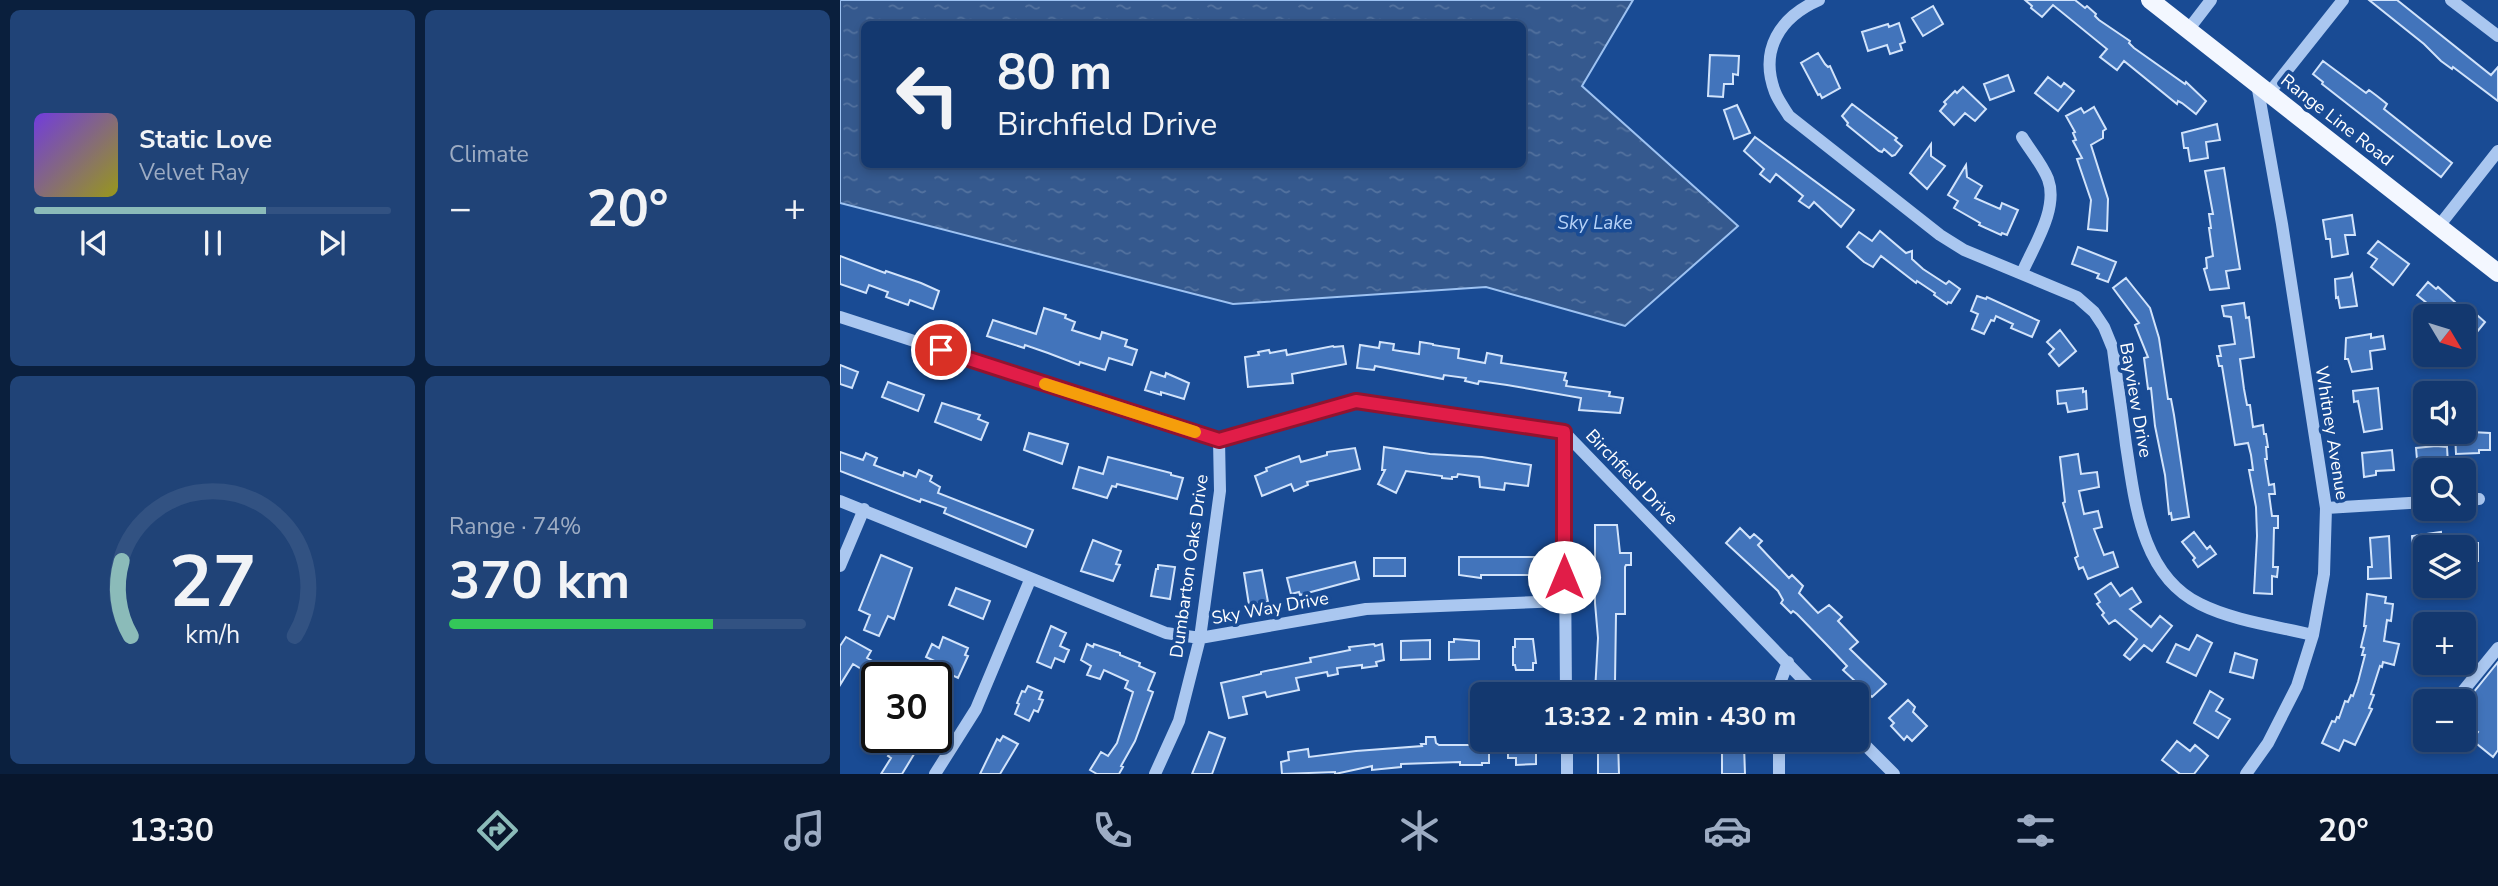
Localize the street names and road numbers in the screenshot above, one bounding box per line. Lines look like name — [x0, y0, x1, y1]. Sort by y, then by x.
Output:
street label: Range Line Road — [2276, 68, 2398, 172]
street label: Bayview Drive — [2114, 341, 2158, 459]
street label: Whitney Avenue — [2310, 364, 2354, 502]
street label: Birchfield Drive — [1580, 424, 1684, 530]
street label: Dumbarton Oaks Drive — [1164, 473, 1214, 659]
street label: Sky Way Drive — [1210, 586, 1330, 630]

